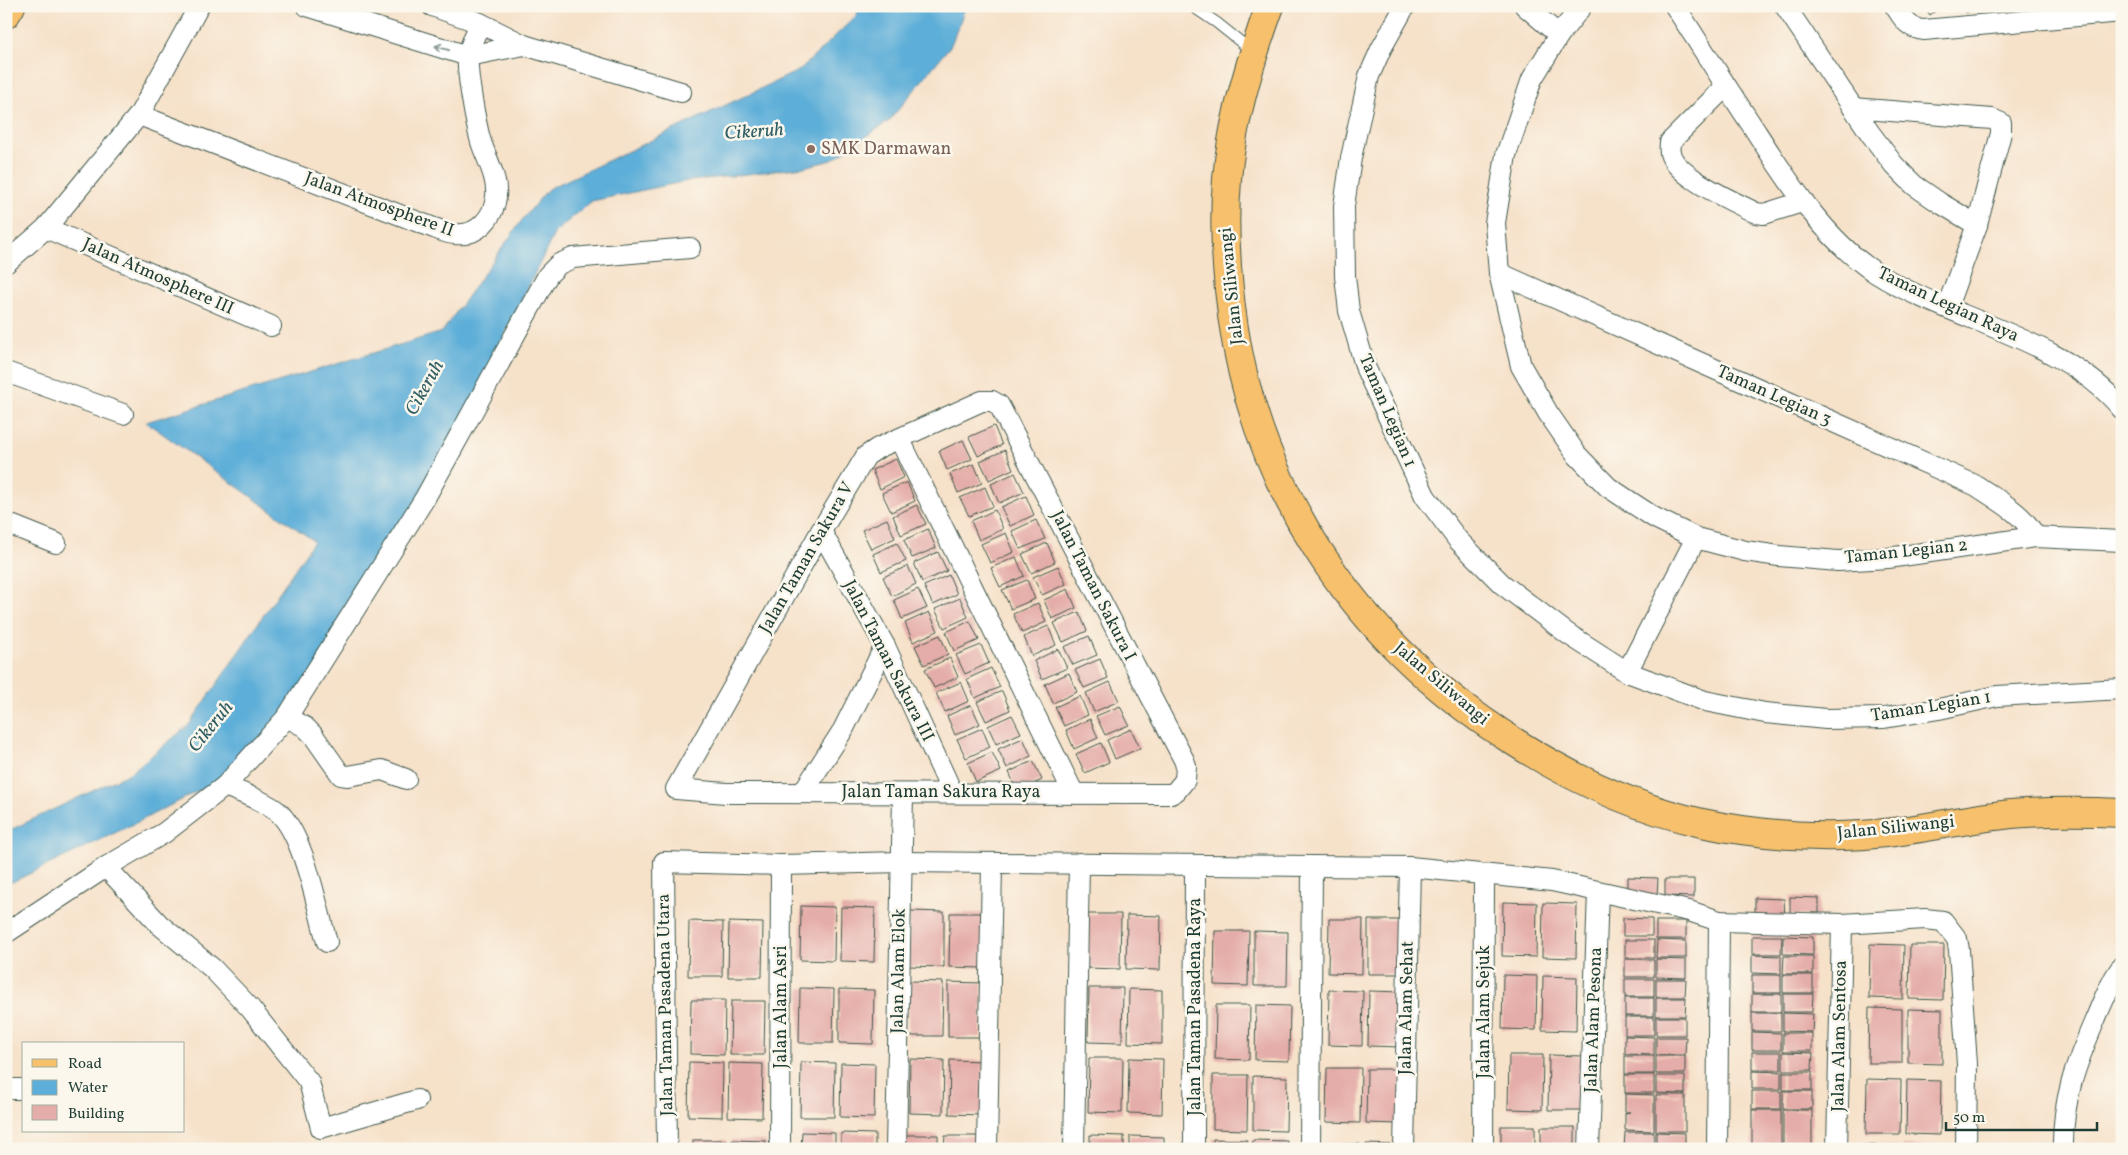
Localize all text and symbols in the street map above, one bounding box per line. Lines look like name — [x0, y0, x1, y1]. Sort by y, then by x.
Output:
one-way arrow — [434, 42, 450, 52]
water label: Cikeruh — [723, 117, 785, 147]
place label: SMK Darmawan — [821, 137, 951, 162]
marker: SMK Darmawan — [805, 143, 817, 155]
street label: Jalan Atmosphere II — [301, 166, 457, 244]
street label: Jalan Siliwangi — [1213, 226, 1251, 346]
street label: Jalan Atmosphere III — [78, 232, 238, 322]
street label: Taman Legian Raya — [1873, 261, 2023, 349]
street label: Taman Legian 1 — [1352, 350, 1422, 472]
water label: Cikeruh — [399, 356, 451, 420]
street label: Taman Legian 3 — [1713, 359, 1835, 433]
street label: Jalan Taman Sakura V — [753, 478, 861, 638]
street label: Jalan Taman Sakura I — [1044, 506, 1142, 666]
street label: Taman Legian 2 — [1843, 533, 1969, 571]
street label: Jalan Taman Sakura III — [836, 576, 940, 746]
street label: Jalan Siliwangi — [1388, 636, 1494, 732]
street label: Taman Legian 1 — [1869, 685, 1993, 729]
water label: Cikeruh — [182, 696, 240, 758]
street label: Jalan Taman Sakura Raya — [841, 780, 1041, 805]
street label: Jalan Siliwangi — [1836, 809, 1956, 847]
street label: Jalan Taman Pasadena Utara — [652, 893, 680, 1117]
street label: Jalan Taman Pasadena Raya — [1183, 898, 1208, 1116]
street label: Jalan Alam Elok — [885, 908, 913, 1034]
street label: Jalan Alam Sehat — [1393, 941, 1421, 1075]
street label: Jalan Alam Asri — [769, 945, 794, 1069]
street label: Jalan Alam Sejuk — [1472, 945, 1497, 1079]
street label: Jalan Alam Pesona — [1579, 947, 1609, 1093]
street label: Jalan Alam Sentosa — [1826, 960, 1854, 1112]
legend — [22, 1042, 185, 1132]
text: Road — [68, 1054, 102, 1075]
text: Water — [68, 1078, 108, 1099]
scale bar — [1946, 1100, 2097, 1132]
text: Building — [68, 1104, 125, 1125]
text: 50 m — [1953, 1108, 1985, 1129]

